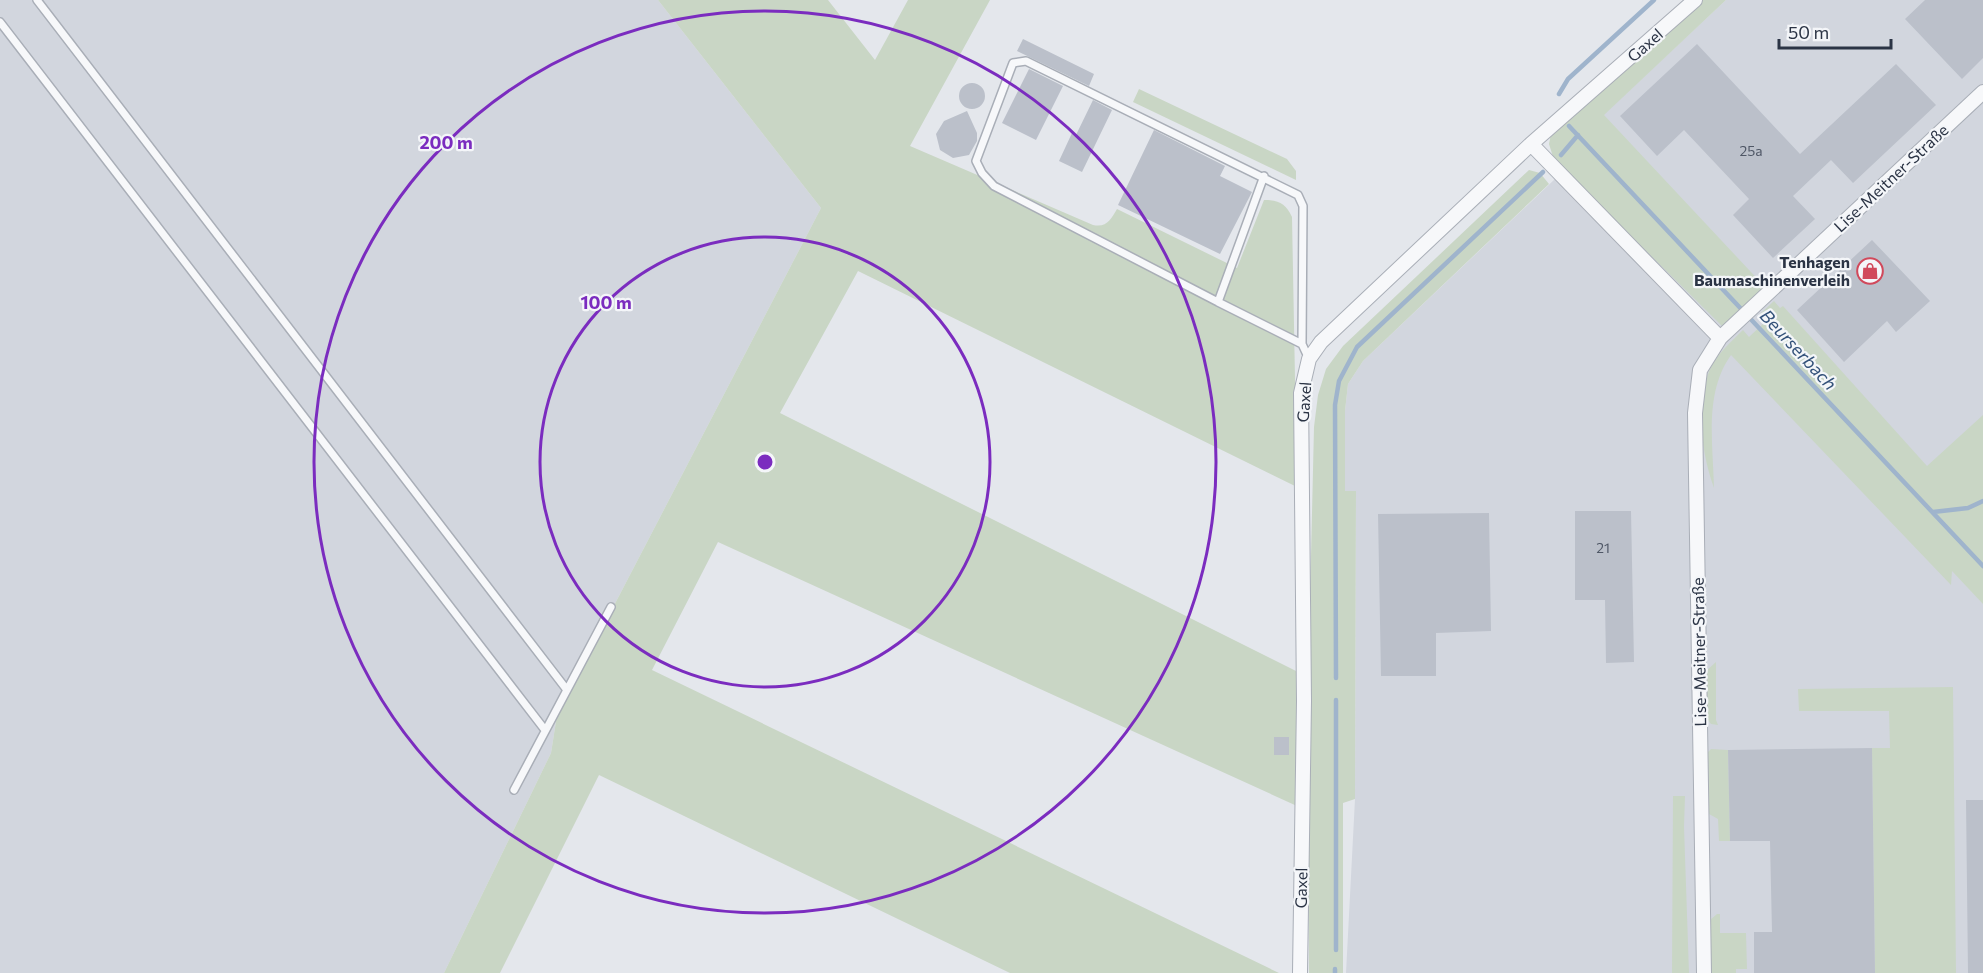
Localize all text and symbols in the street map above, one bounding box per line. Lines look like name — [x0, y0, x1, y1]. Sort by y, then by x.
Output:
scale bar — [1779, 12, 1892, 50]
text: 50 m — [1788, 21, 1829, 43]
street label: Gaxel — [1623, 24, 1666, 65]
street label: Lise-Meitner-Straße — [1830, 120, 1952, 236]
text: 200 m — [419, 131, 473, 153]
house number: 25a — [1739, 142, 1763, 159]
place label: Tenhagen Baumaschinenverleih — [1694, 252, 1850, 289]
shop icon: Tenhagen Baumaschinenverleih — [1855, 256, 1885, 286]
text: 100 m — [580, 291, 632, 313]
water label: Beurserbach — [1756, 304, 1842, 394]
street label: Gaxel — [1293, 381, 1314, 423]
centre of rings — [755, 452, 775, 472]
house number: 21 — [1596, 539, 1610, 556]
street label: Lise-Meitner-Straße — [1688, 577, 1709, 727]
street label: Gaxel — [1291, 867, 1310, 909]

